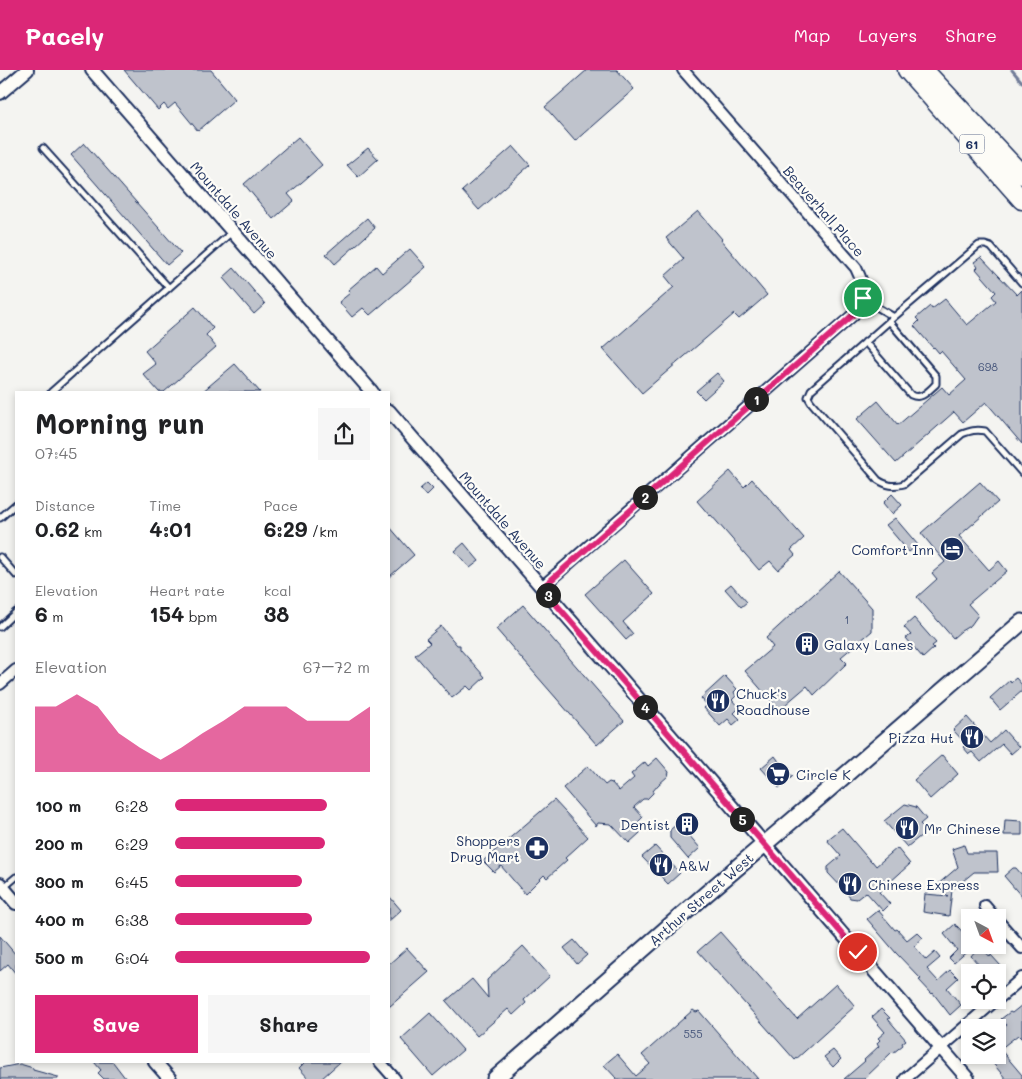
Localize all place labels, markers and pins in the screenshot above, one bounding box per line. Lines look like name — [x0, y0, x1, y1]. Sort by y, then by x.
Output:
pin — [842, 277, 884, 319]
pin: 1 — [744, 386, 768, 412]
pin: 2 — [632, 484, 658, 510]
hotel icon: Comfort Inn — [939, 536, 965, 562]
place label: Comfort Inn — [851, 540, 934, 559]
pin: 3 — [536, 582, 560, 608]
building icon: Galaxy Lanes — [794, 631, 820, 657]
place label: Galaxy Lanes — [824, 635, 914, 654]
place label: Chuck's Roadhouse — [736, 684, 810, 719]
restaurant icon: Chuck's Roadhouse — [705, 688, 731, 714]
pin: 4 — [632, 694, 658, 720]
restaurant icon: Pizza Hut — [959, 724, 985, 750]
place label: Pizza Hut — [889, 728, 954, 747]
supermarket icon: Circle K — [765, 761, 791, 787]
place label: Circle K — [796, 765, 851, 784]
pin: 5 — [730, 806, 754, 832]
building icon: Dentist — [674, 811, 700, 837]
place label: Dentist — [621, 815, 670, 834]
restaurant icon: Mr Chinese — [894, 815, 920, 841]
place label: Mr Chinese — [924, 819, 1001, 838]
place label: Shoppers Drug Mart — [450, 831, 520, 866]
pharmacy icon: Shoppers Drug Mart — [524, 835, 550, 861]
restaurant icon: A&W — [648, 852, 674, 878]
place label: A&W — [678, 856, 710, 875]
restaurant icon: Chinese Express — [837, 871, 863, 897]
place label: Chinese Express — [868, 875, 980, 894]
pin — [837, 931, 879, 973]

